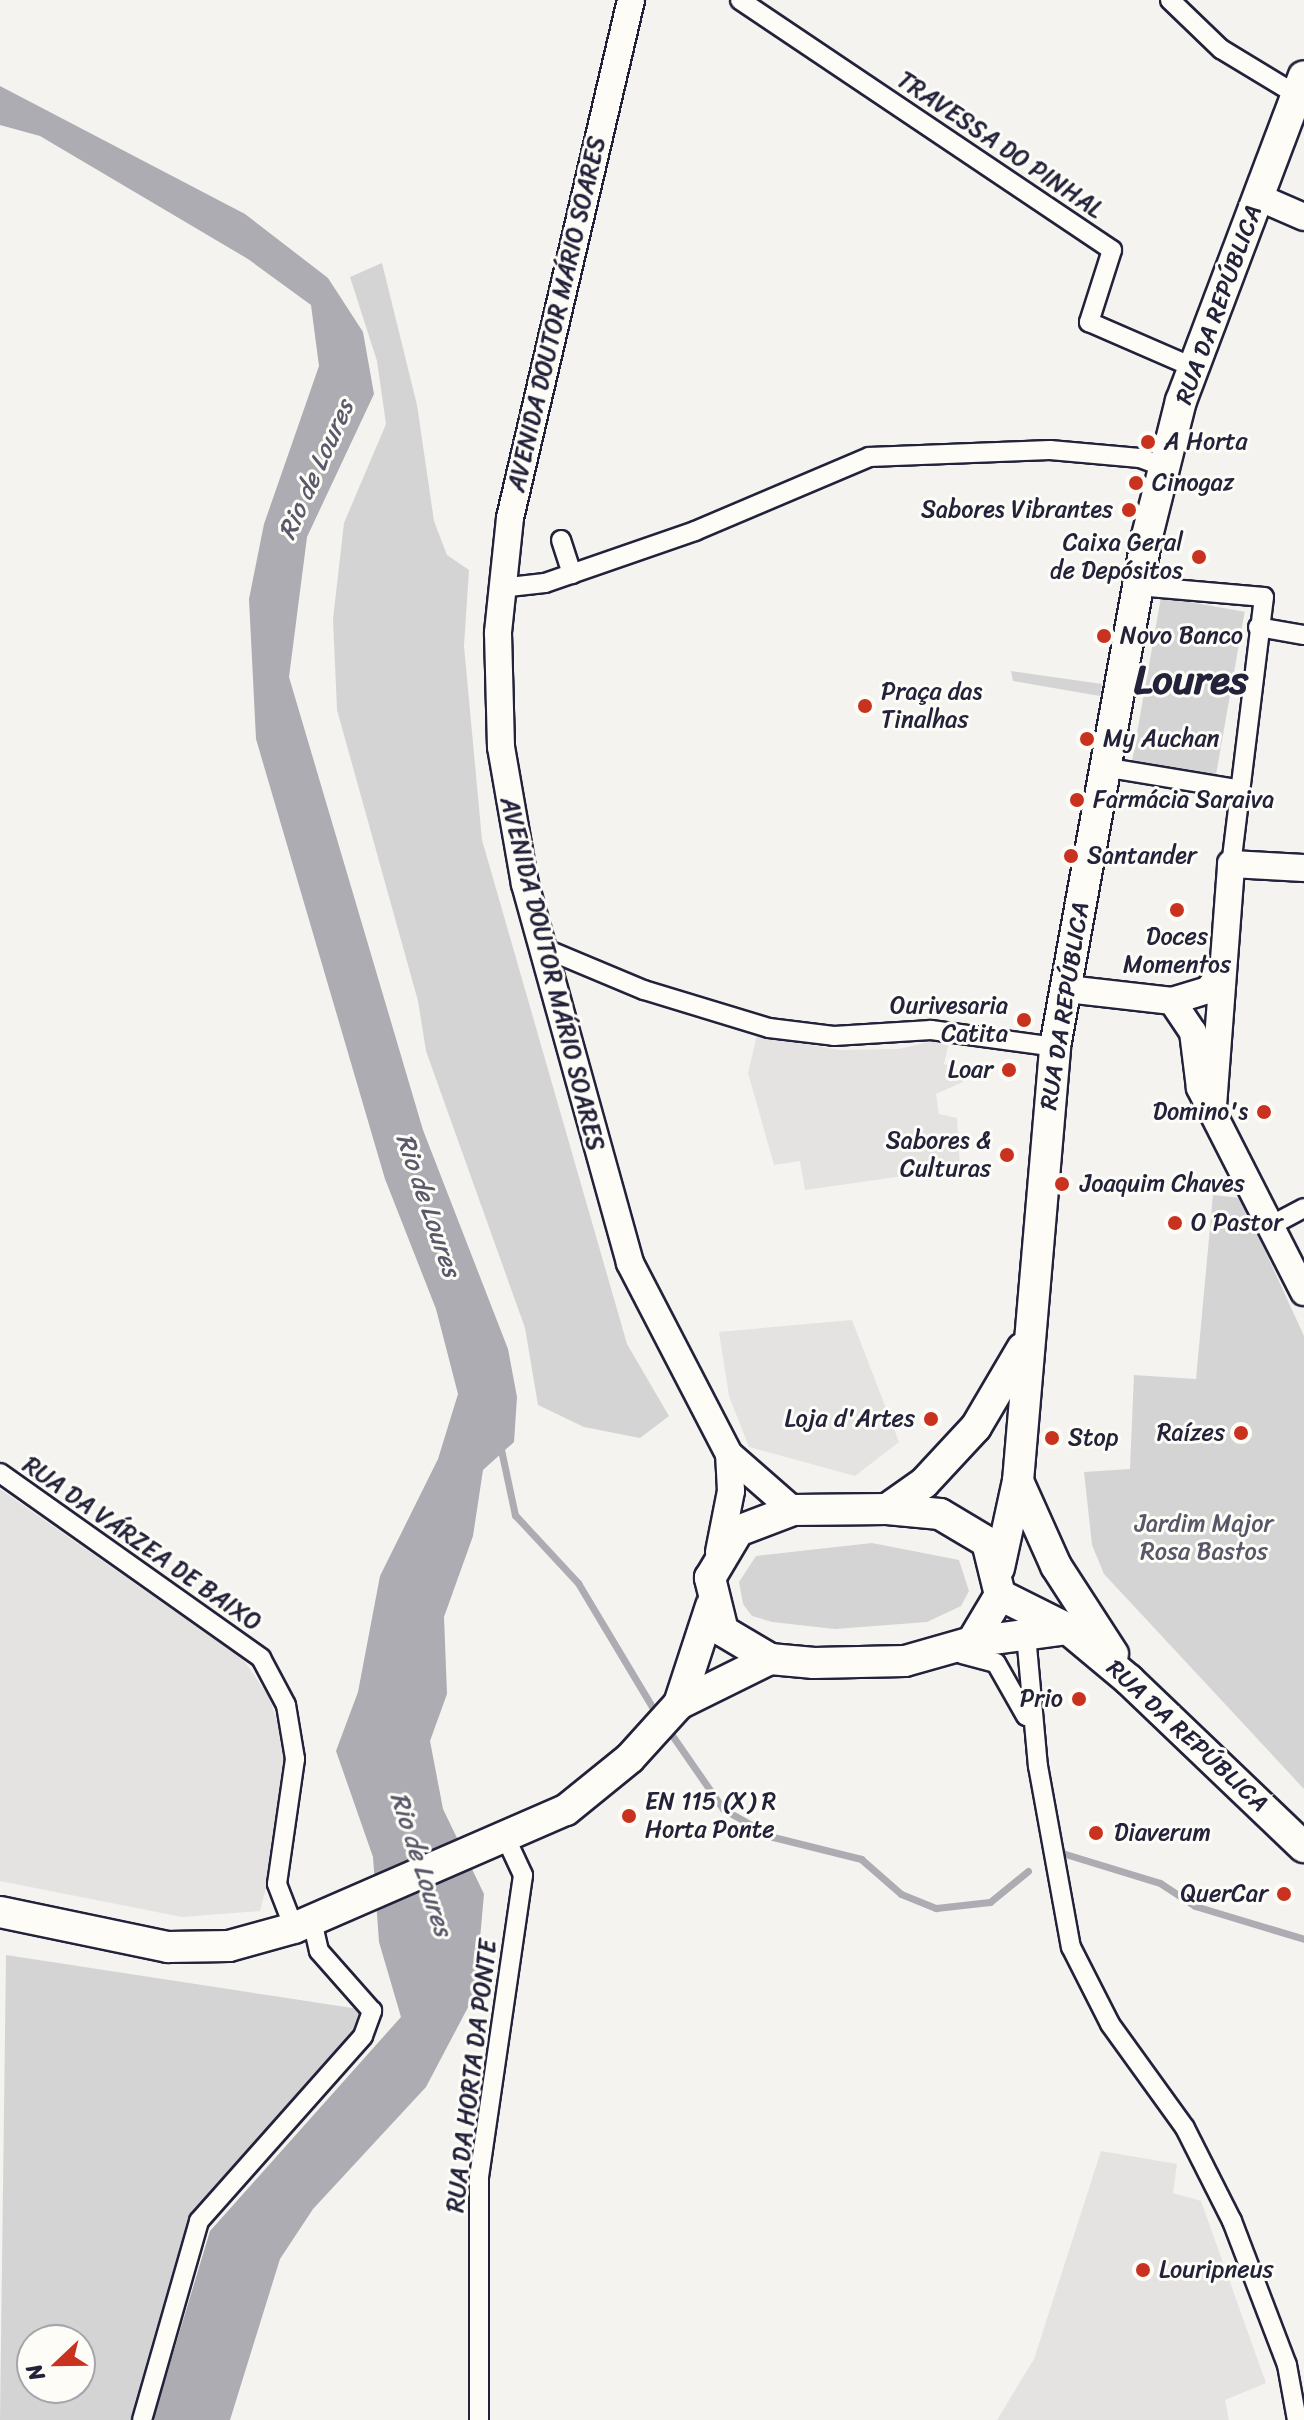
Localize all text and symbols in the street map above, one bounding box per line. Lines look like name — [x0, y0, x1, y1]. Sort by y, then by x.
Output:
street label: TRAVESSA DO PINHAL — [891, 65, 1109, 225]
street label: AVENIDA DOUTOR MÁRIO SOARES — [502, 132, 612, 496]
street label: RUA DA REPÚBLICA — [1170, 202, 1268, 408]
water label: Rio de Loures — [271, 395, 361, 545]
place label: A Horta — [1164, 428, 1248, 456]
marker: A Horta — [1139, 433, 1157, 451]
place label: Cinogaz — [1152, 469, 1234, 497]
marker: Cinogaz — [1127, 474, 1145, 492]
place label: Sabores Vibrantes — [921, 496, 1113, 524]
marker: Sabores Vibrantes — [1120, 501, 1138, 519]
place label: Caixa Geral de Depósitos — [1050, 529, 1183, 585]
marker: Caixa Geral de Depósitos — [1190, 548, 1208, 566]
place label: Novo Banco — [1120, 622, 1243, 650]
marker: Novo Banco — [1095, 627, 1113, 645]
district label: Loures — [1134, 656, 1248, 704]
place label: Praça das Tinalhas — [881, 678, 983, 734]
marker: Praça das Tinalhas — [856, 697, 874, 715]
place label: My Auchan — [1103, 725, 1220, 753]
marker: My Auchan — [1078, 730, 1096, 748]
place label: Farmácia Saraiva — [1093, 786, 1274, 814]
marker: Farmácia Saraiva — [1068, 791, 1086, 809]
street label: AVENIDA DOUTOR MÁRIO SOARES — [494, 793, 610, 1155]
place label: Santander — [1087, 842, 1197, 870]
marker: Santander — [1062, 847, 1080, 865]
street label: RUA DA REPÚBLICA — [1034, 900, 1096, 1112]
marker: Doces Momentos — [1168, 901, 1186, 919]
place label: Doces Momentos — [1123, 923, 1231, 979]
place label: Ourivesaria Catita — [890, 992, 1008, 1048]
marker: Ourivesaria Catita — [1015, 1011, 1033, 1029]
place label: Loar — [948, 1056, 993, 1084]
marker: Loar — [1000, 1061, 1018, 1079]
place label: Domino's — [1153, 1098, 1248, 1126]
marker: Domino's — [1255, 1103, 1273, 1121]
place label: Sabores & Culturas — [886, 1127, 991, 1183]
water label: Rio de Loures — [389, 1129, 467, 1281]
marker: Sabores & Culturas — [998, 1146, 1016, 1164]
place label: Joaquim Chaves — [1080, 1170, 1244, 1198]
marker: Joaquim Chaves — [1051, 1173, 1073, 1195]
place label: O Pastor — [1191, 1209, 1283, 1237]
marker: O Pastor — [1166, 1214, 1184, 1232]
place label: Loja d'Artes — [785, 1405, 915, 1433]
marker: Loja d'Artes — [922, 1410, 940, 1428]
place label: Raízes — [1157, 1419, 1225, 1447]
place label: Stop — [1068, 1424, 1118, 1452]
marker: Raízes — [1232, 1424, 1250, 1442]
marker: Stop — [1043, 1429, 1061, 1447]
street label: RUA DA VÁRZEA DE BAIXO — [19, 1452, 265, 1636]
park label: Jardim Major Rosa Bastos — [1135, 1510, 1273, 1566]
street label: RUA DA REPÚBLICA — [1100, 1654, 1274, 1818]
place label: Prio — [1020, 1685, 1063, 1713]
marker: Prio — [1070, 1690, 1088, 1708]
water label: Rio de Loures — [383, 1787, 459, 1941]
place label: EN 115 (X) R Horta Ponte — [645, 1788, 776, 1844]
marker: EN 115 (X) R Horta Ponte — [620, 1807, 638, 1825]
place label: Diaverum — [1114, 1819, 1211, 1847]
marker: Diaverum — [1085, 1822, 1107, 1844]
place label: QuerCar — [1181, 1880, 1268, 1908]
marker: QuerCar — [1275, 1885, 1293, 1903]
street label: RUA DA HORTA DA PONTE — [441, 1938, 503, 2214]
place label: Louripneus — [1159, 2256, 1274, 2284]
marker: Louripneus — [1134, 2261, 1152, 2279]
north arrow — [16, 2324, 96, 2404]
text: N — [14, 2358, 56, 2387]

